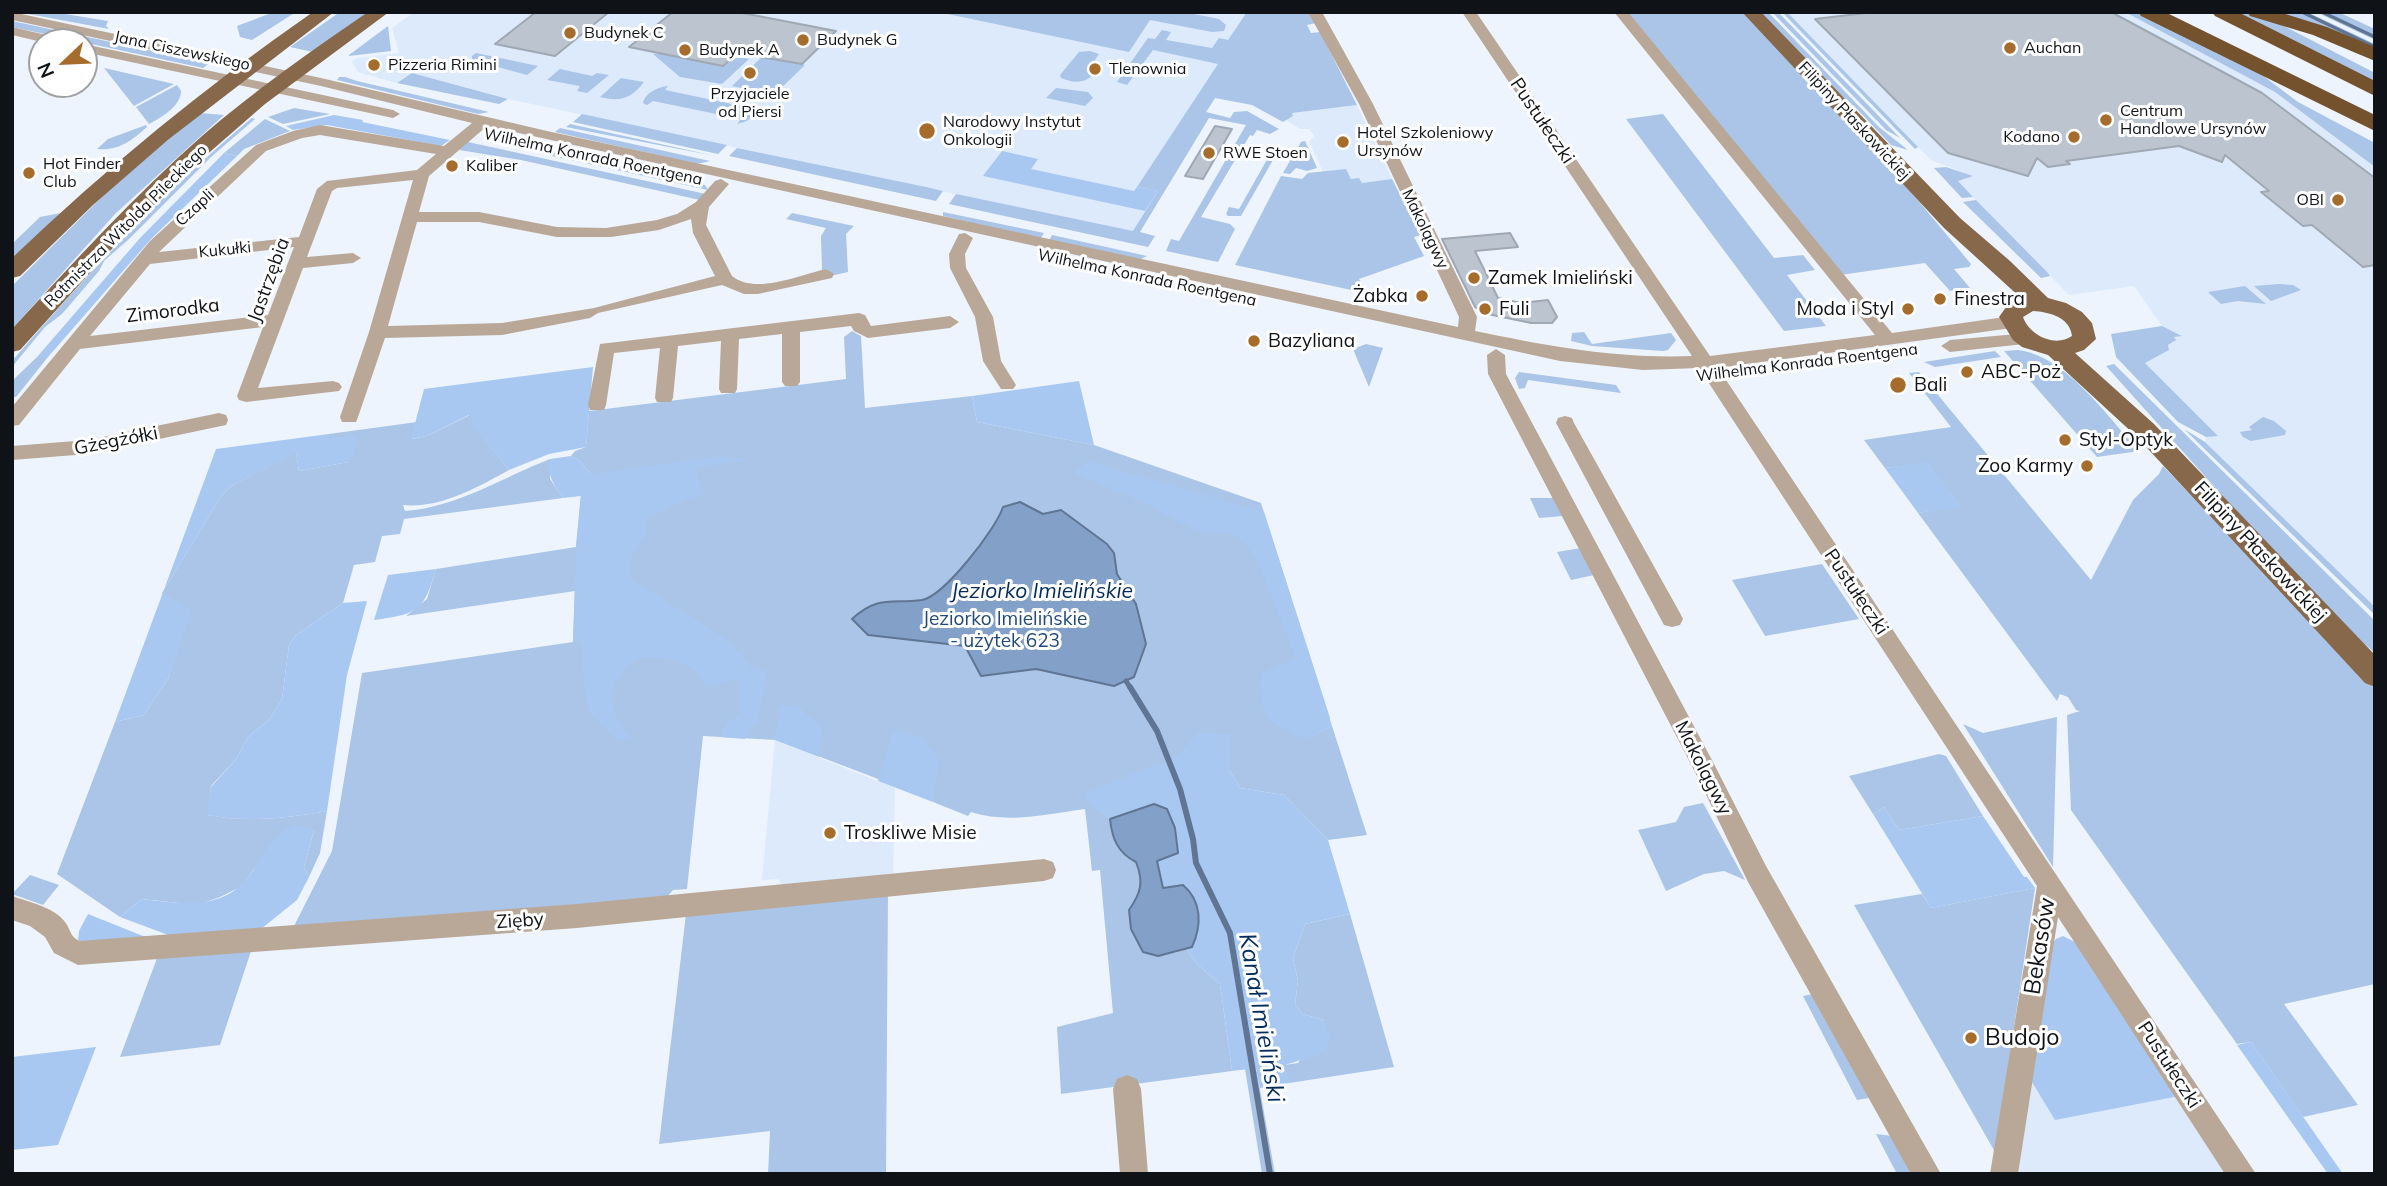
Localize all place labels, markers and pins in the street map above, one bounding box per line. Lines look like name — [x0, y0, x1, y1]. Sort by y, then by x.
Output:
place label: Budynek C — [584, 23, 664, 43]
marker: Budynek C — [562, 25, 578, 41]
place label: Budynek G — [817, 30, 897, 50]
marker: Budynek G — [795, 32, 811, 48]
place label: Auchan — [2024, 38, 2081, 58]
place label: Budynek A — [699, 40, 779, 60]
marker: Auchan — [2002, 40, 2018, 56]
marker: Budynek A — [677, 42, 693, 58]
place label: Pizzeria Rimini — [388, 55, 497, 75]
marker: Pizzeria Rimini — [366, 57, 382, 73]
place label: Tlenownia — [1109, 59, 1186, 79]
marker: Tlenownia — [1087, 61, 1103, 77]
marker: Przyjaciele od Piersi — [742, 65, 758, 81]
place label: Przyjaciele od Piersi — [710, 84, 790, 122]
place label: Centrum Handlowe Ursynów — [2120, 101, 2266, 139]
place label: Narodowy Instytut Onkologii — [943, 112, 1081, 150]
marker: Centrum Handlowe Ursynów — [2098, 112, 2114, 128]
marker: Narodowy Instytut Onkologii — [917, 121, 937, 141]
place label: Hotel Szkoleniowy Ursynów — [1357, 123, 1493, 161]
place label: Kodano — [2003, 127, 2060, 147]
marker: Kodano — [2066, 129, 2082, 145]
marker: Hotel Szkoleniowy Ursynów — [1335, 134, 1351, 150]
place label: RWE Stoen — [1223, 143, 1308, 163]
marker: RWE Stoen — [1201, 145, 1217, 161]
place label: Hot Finder Club — [43, 154, 120, 192]
place label: Kaliber — [466, 156, 517, 176]
marker: Kaliber — [444, 158, 460, 174]
marker: Hot Finder Club — [21, 165, 37, 181]
place label: OBI — [2297, 190, 2324, 210]
marker: OBI — [2330, 192, 2346, 208]
place label: Zamek Imieliński — [1488, 267, 1633, 289]
marker: Zamek Imieliński — [1466, 270, 1482, 286]
place label: Żabka — [1353, 285, 1408, 307]
marker: Żabka — [1414, 288, 1430, 304]
place label: Finestra — [1954, 288, 2025, 310]
marker: Finestra — [1932, 291, 1948, 307]
place label: Fuli — [1499, 298, 1529, 320]
place label: Moda i Styl — [1796, 298, 1894, 320]
marker: Fuli — [1477, 301, 1493, 317]
marker: Moda i Styl — [1900, 301, 1916, 317]
place label: Bazyliana — [1268, 330, 1355, 352]
marker: Bazyliana — [1246, 333, 1262, 349]
place label: ABC-Poż — [1981, 361, 2061, 383]
marker: ABC-Poż — [1959, 364, 1975, 380]
place label: Bali — [1914, 374, 1947, 396]
marker: Bali — [1888, 375, 1908, 395]
place label: Styl-Optyk — [2079, 429, 2173, 451]
marker: Styl-Optyk — [2057, 432, 2073, 448]
place label: Zoo Karmy — [1978, 455, 2073, 477]
marker: Zoo Karmy — [2079, 458, 2095, 474]
place label: Troskliwe Misie — [844, 822, 977, 844]
marker: Troskliwe Misie — [822, 825, 838, 841]
place label: Budojo — [1985, 1024, 2059, 1052]
marker: Budojo — [1963, 1030, 1979, 1046]

